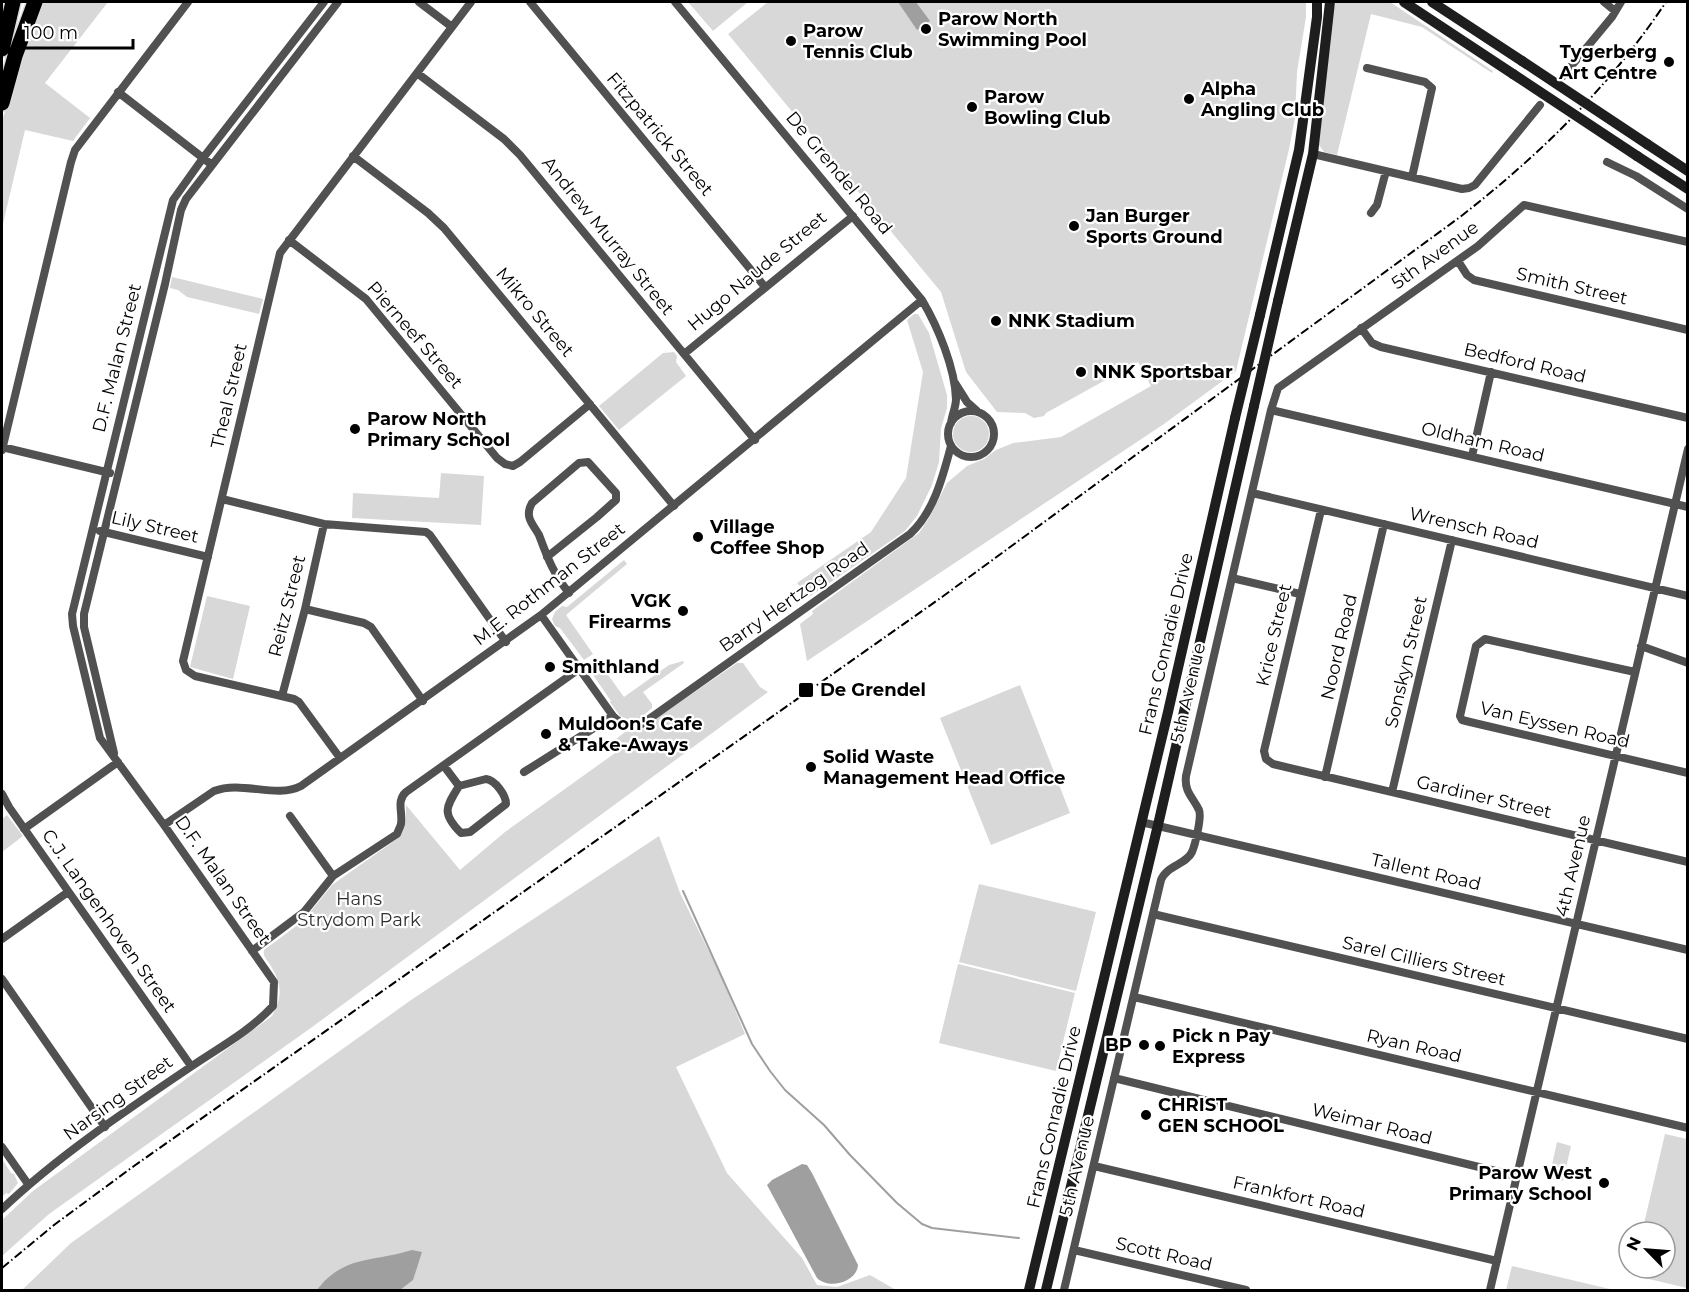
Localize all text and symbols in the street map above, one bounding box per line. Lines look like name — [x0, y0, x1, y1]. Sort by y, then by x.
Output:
place label: Parow North Swimming Pool — [938, 8, 1087, 51]
scale bar — [15, 12, 134, 50]
place label: Parow Tennis Club — [803, 20, 913, 63]
text: 100 m — [24, 22, 78, 44]
marker: Parow North Swimming Pool — [919, 22, 933, 36]
marker: Parow Tennis Club — [784, 34, 798, 48]
place label: Tygerberg Art Centre — [1558, 41, 1657, 84]
marker: Tygerberg Art Centre — [1662, 55, 1676, 69]
street label: Fitzpatrick Street — [602, 68, 718, 200]
place label: Alpha Angling Club — [1200, 78, 1324, 121]
place label: Parow Bowling Club — [984, 86, 1110, 129]
marker: Alpha Angling Club — [1182, 92, 1196, 106]
marker: Parow Bowling Club — [965, 100, 979, 114]
street label: De Grendel Road — [781, 107, 897, 239]
street label: Andrew Murray Street — [537, 152, 679, 320]
place label: Jan Burger Sports Ground — [1085, 205, 1223, 248]
street label: Hugo Naude Street — [683, 206, 831, 336]
street label: 5th Avenue — [1387, 216, 1483, 294]
marker: Jan Burger Sports Ground — [1067, 219, 1081, 233]
street label: Mikro Street — [491, 263, 579, 361]
street label: Smith Street — [1514, 263, 1630, 309]
street label: Pierneef Street — [362, 277, 468, 393]
street label: D.F. Malan Street — [88, 281, 146, 435]
place label: NNK Stadium — [1008, 310, 1135, 332]
marker: NNK Stadium — [989, 314, 1003, 328]
street label: Bedford Road — [1462, 338, 1588, 388]
street label: Theal Street — [206, 341, 252, 451]
place label: NNK Sportsbar — [1093, 361, 1233, 383]
marker: NNK Sportsbar — [1074, 365, 1088, 379]
place label: Parow North Primary School — [367, 408, 510, 451]
street label: Oldham Road — [1419, 417, 1547, 467]
marker: Parow North Primary School — [348, 422, 362, 436]
street label: Wrensch Road — [1407, 502, 1541, 554]
street label: Lily Street — [109, 506, 201, 548]
place label: Village Coffee Shop — [709, 516, 824, 559]
street label: M.E. Rothman Street — [469, 518, 629, 650]
marker: Village Coffee Shop — [691, 530, 705, 544]
street label: Barry Hertzog Road — [715, 537, 873, 657]
street label: Frans Conradie Drive — [1134, 550, 1198, 737]
street label: Reitz Street — [264, 553, 310, 659]
street label: Krice Street — [1252, 582, 1296, 688]
place label: VGK Firearms — [588, 590, 672, 633]
street label: Noord Road — [1316, 592, 1362, 702]
street label: Sonskyn Street — [1380, 594, 1432, 730]
marker: VGK Firearms — [676, 604, 690, 618]
street label: 5th Avenue — [1166, 641, 1210, 745]
place label: Smithland — [562, 656, 660, 678]
marker: Smithland — [543, 660, 557, 674]
place label: De Grendel — [820, 679, 926, 701]
marker: De Grendel — [797, 681, 815, 699]
street label: Van Eyssen Road — [1478, 697, 1632, 753]
place label: Muldoon's Cafe & Take-Aways — [558, 713, 703, 756]
marker: Muldoon's Cafe & Take-Aways — [539, 727, 553, 741]
place label: Solid Waste Management Head Office — [823, 746, 1065, 789]
marker: Solid Waste Management Head Office — [804, 760, 818, 774]
street label: Gardiner Street — [1414, 771, 1554, 823]
street label: D.F. Malan Street — [170, 811, 276, 949]
street label: 4th Avenue — [1551, 813, 1595, 919]
street label: C.J. Langenhoven Street — [37, 825, 181, 1017]
street label: Tallent Road — [1369, 849, 1483, 895]
park label: Hans Strydom Park — [297, 888, 421, 931]
street label: Sarel Cilliers Street — [1340, 931, 1508, 991]
street label: Frans Conradie Drive — [1022, 1023, 1086, 1210]
street label: Ryan Road — [1364, 1024, 1464, 1068]
place label: Pick n Pay Express — [1172, 1025, 1270, 1068]
place label: BP — [1105, 1034, 1132, 1056]
marker: BP — [1137, 1038, 1151, 1052]
marker: Pick n Pay Express — [1153, 1039, 1167, 1053]
street label: Narsing Street — [59, 1051, 177, 1145]
place label: CHRIST GEN SCHOOL — [1158, 1094, 1284, 1137]
street label: Weimar Road — [1309, 1098, 1435, 1150]
marker: CHRIST GEN SCHOOL — [1139, 1108, 1153, 1122]
street label: 5th Avenue — [1055, 1114, 1099, 1218]
place label: Parow West Primary School — [1449, 1162, 1592, 1205]
street label: Frankfort Road — [1231, 1171, 1367, 1223]
marker: Parow West Primary School — [1597, 1176, 1611, 1190]
north arrow — [1617, 1220, 1677, 1280]
street label: Scott Road — [1114, 1232, 1214, 1276]
text: N — [1623, 1234, 1645, 1254]

